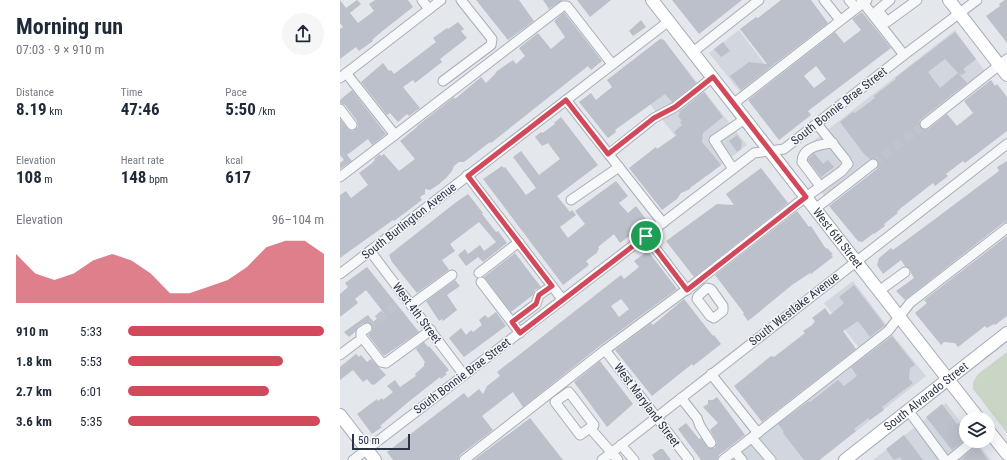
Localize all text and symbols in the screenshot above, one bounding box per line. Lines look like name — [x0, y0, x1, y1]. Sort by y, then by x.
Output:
button: share — [282, 13, 324, 55]
text: Morning run — [16, 14, 123, 39]
text: 07:03 · 9 × 910 m — [16, 42, 104, 57]
street label: South Bonnie Brae Street — [788, 64, 890, 148]
text: Distance — [16, 86, 54, 99]
text: Time — [121, 86, 142, 99]
text: Pace — [225, 86, 247, 99]
text: 8.19 — [16, 99, 47, 119]
text: 47:46 — [121, 99, 160, 119]
text: 5:50 — [225, 99, 256, 119]
text: km — [47, 105, 62, 118]
text: /km — [256, 105, 276, 118]
text: Elevation — [16, 154, 56, 167]
text: Heart rate — [121, 154, 164, 167]
text: kcal — [225, 154, 243, 167]
text: 108 — [16, 167, 42, 187]
text: 148 — [121, 167, 146, 187]
text: 617 — [225, 167, 251, 187]
text: m — [42, 173, 53, 186]
text: bpm — [146, 173, 168, 186]
street label: South Burlington Avenue — [359, 180, 459, 262]
street label: West 6th Street — [810, 205, 866, 271]
text: Elevation — [16, 212, 63, 227]
text: 96–104 m — [272, 212, 324, 227]
pin — [629, 219, 663, 253]
icon: arrive — [635, 225, 657, 247]
street label: South Westlake Avenue — [746, 269, 842, 349]
street label: West 4th Street — [390, 280, 445, 347]
text: 910 m — [16, 324, 48, 339]
text: 5:33 — [80, 324, 102, 339]
street label: South Bonnie Brae Street — [411, 335, 514, 417]
text: 1.8 km — [16, 354, 52, 369]
text: 5:53 — [80, 354, 102, 369]
street label: South Alvarado Street — [881, 359, 971, 434]
street label: West Maryland Street — [611, 360, 683, 450]
text: 2.7 km — [16, 384, 52, 399]
text: 6:01 — [80, 384, 102, 399]
map controls — [959, 412, 995, 448]
button: layers — [959, 412, 995, 448]
text: 3.6 km — [16, 414, 52, 429]
text: 5:35 — [80, 414, 102, 429]
scale bar — [352, 432, 410, 451]
text: 50 m — [358, 434, 380, 447]

